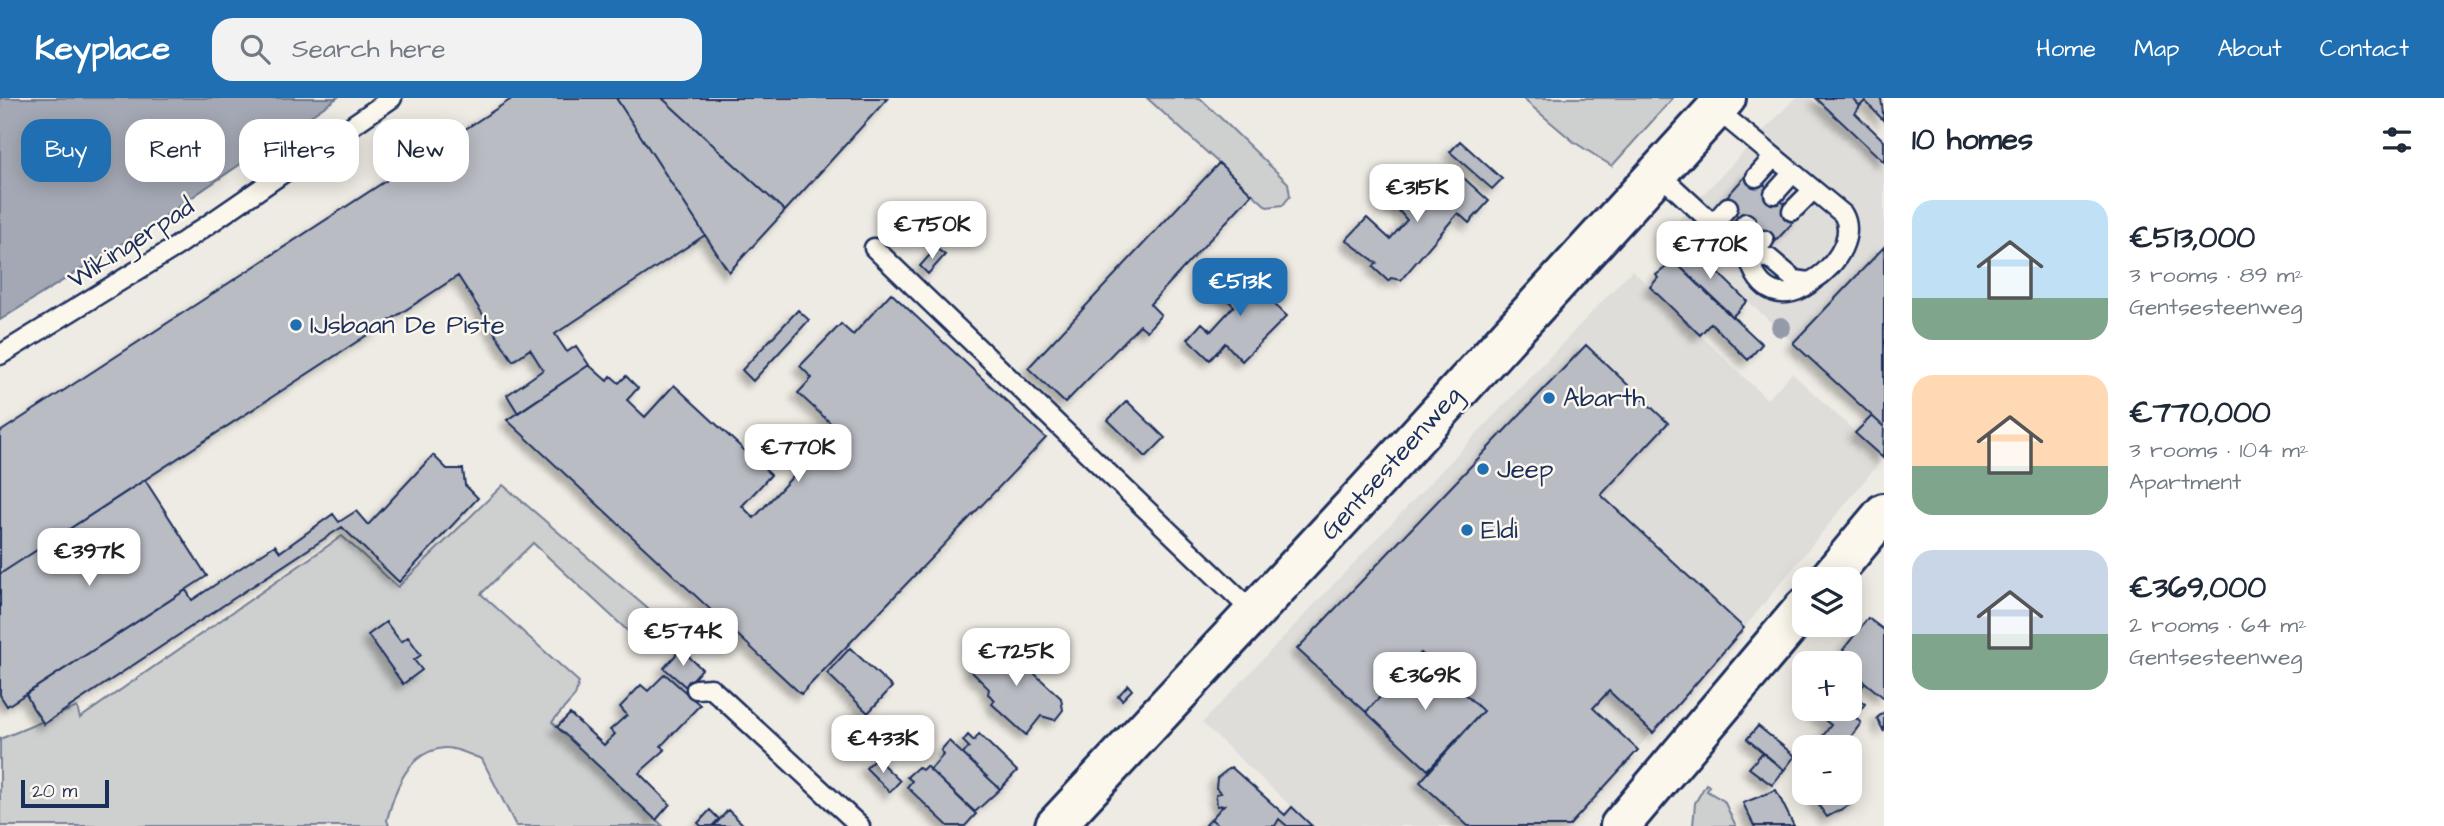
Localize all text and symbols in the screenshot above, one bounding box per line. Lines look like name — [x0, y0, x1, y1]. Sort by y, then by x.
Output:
search box — [212, 18, 702, 81]
text: Keyplace — [35, 26, 170, 72]
icon: search — [236, 30, 274, 68]
text: Search here — [292, 31, 445, 67]
text: Home — [2036, 32, 2096, 66]
text: Map — [2134, 32, 2179, 66]
text: About — [2217, 32, 2282, 66]
text: Contact — [2320, 32, 2409, 66]
chip: Buy — [21, 119, 111, 182]
chip: Rent — [125, 119, 225, 182]
chip: Filters — [239, 119, 359, 182]
chip: New — [373, 119, 469, 182]
text: 10 homes — [1912, 119, 2033, 161]
icon: filters — [2378, 121, 2416, 159]
pin: €315K — [1368, 164, 1466, 224]
text: €315K — [1385, 171, 1449, 203]
street label: Wikingerpad — [61, 189, 202, 299]
pin: €750K — [883, 202, 981, 261]
text: €750K — [893, 208, 971, 240]
text: €513,000 — [2129, 217, 2255, 259]
pin: €770K — [1661, 222, 1759, 281]
text: €770K — [1672, 228, 1748, 260]
icon: home — [1968, 228, 2052, 312]
pin: €513K — [1191, 258, 1289, 318]
text: 3 rooms · 89 m² — [2129, 259, 2303, 291]
text: €513K — [1208, 265, 1272, 297]
text: Gentsesteenweg — [2129, 291, 2302, 323]
place label: IJsbaan De Piste — [310, 307, 505, 343]
marker: IJsbaan De Piste — [288, 317, 304, 333]
street label: Gentsesteenweg — [1312, 378, 1471, 549]
place label: Abarth — [1563, 380, 1645, 416]
marker: Abarth — [1541, 390, 1557, 406]
text: €770,000 — [2129, 392, 2271, 434]
icon: home — [1968, 403, 2052, 487]
pin: €770K — [749, 424, 847, 484]
text: €770K — [760, 431, 836, 463]
text: 3 rooms · 104 m² — [2129, 434, 2308, 466]
place label: Jeep — [1497, 451, 1553, 487]
marker: Jeep — [1475, 461, 1491, 477]
text: Apartment — [2129, 466, 2241, 498]
place label: Eldi — [1481, 512, 1518, 548]
marker: Eldi — [1459, 522, 1475, 538]
pin: €397K — [40, 528, 138, 588]
text: €397K — [53, 535, 125, 567]
map controls — [1792, 567, 1862, 805]
button: layers — [1792, 567, 1862, 637]
text: €369,000 — [2129, 567, 2266, 609]
icon: home — [1968, 578, 2052, 662]
pin: €574K — [634, 608, 732, 668]
text: 2 rooms · 64 m² — [2129, 609, 2307, 641]
text: €574K — [644, 615, 722, 647]
pin: €725K — [967, 628, 1065, 688]
text: €725K — [978, 635, 1054, 667]
text: Gentsesteenweg — [2129, 641, 2302, 673]
button: + — [1792, 651, 1862, 721]
pin: €369K — [1376, 652, 1474, 712]
text: €369K — [1389, 659, 1461, 691]
pin: €433K — [834, 716, 932, 775]
text: €433K — [847, 722, 919, 754]
button: − — [1792, 735, 1862, 805]
scale bar — [21, 777, 108, 809]
text: 20 m — [32, 778, 77, 805]

